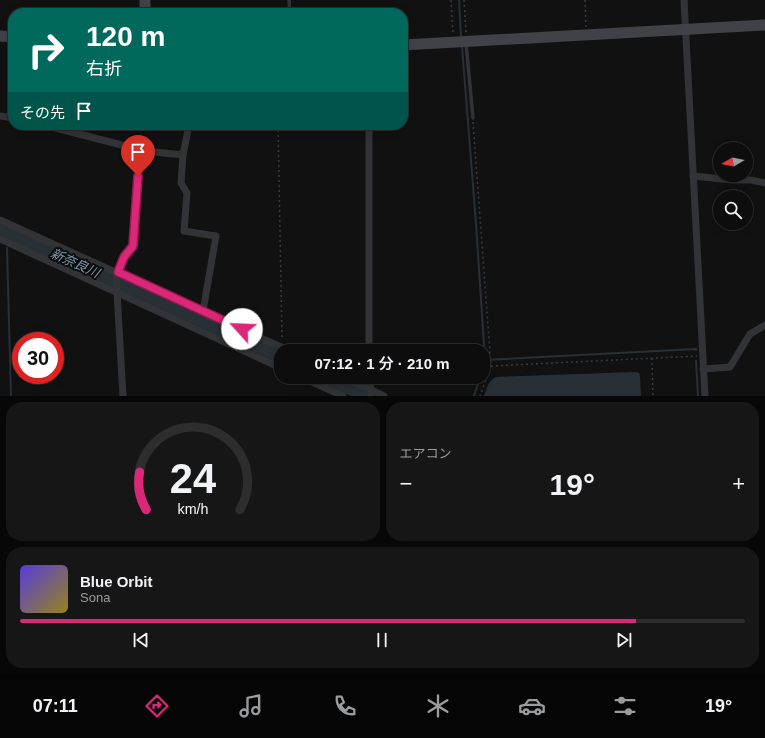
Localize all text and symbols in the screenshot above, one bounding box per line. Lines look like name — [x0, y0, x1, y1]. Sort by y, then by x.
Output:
text: 120 m — [86, 21, 165, 52]
icon: right — [20, 24, 72, 76]
text: 右折 — [86, 59, 122, 79]
icon: arrive — [73, 100, 95, 122]
text: その先 — [20, 104, 65, 121]
pin — [121, 135, 155, 176]
icon: arrive — [127, 141, 149, 163]
north arrow — [713, 142, 753, 182]
map controls — [713, 142, 753, 230]
button: search — [713, 190, 753, 230]
water label: 新奈良川 — [48, 246, 104, 281]
position arrow — [221, 308, 263, 350]
speed limit sign: 30 — [12, 332, 64, 384]
text: 07:12 · 1 分 · 210 m — [314, 355, 450, 372]
text: エアコン — [400, 446, 452, 461]
text: 24 — [170, 454, 216, 501]
text: 19° — [550, 468, 595, 501]
text: − — [400, 471, 412, 496]
text: + — [732, 471, 745, 496]
text: km/h — [177, 500, 208, 516]
text: Blue Orbit — [80, 573, 153, 590]
text: Sona — [80, 590, 110, 605]
icon: previous — [130, 629, 152, 651]
icon: pause — [371, 629, 393, 651]
icon: next — [613, 629, 635, 651]
icon: directions — [143, 692, 171, 720]
icon: music — [237, 692, 265, 720]
icon: phone — [331, 692, 359, 720]
icon: climate — [424, 692, 452, 720]
icon: car — [518, 692, 546, 720]
icon: filters — [611, 692, 639, 720]
text: 07:11 — [33, 696, 78, 716]
text: 19° — [705, 696, 732, 716]

